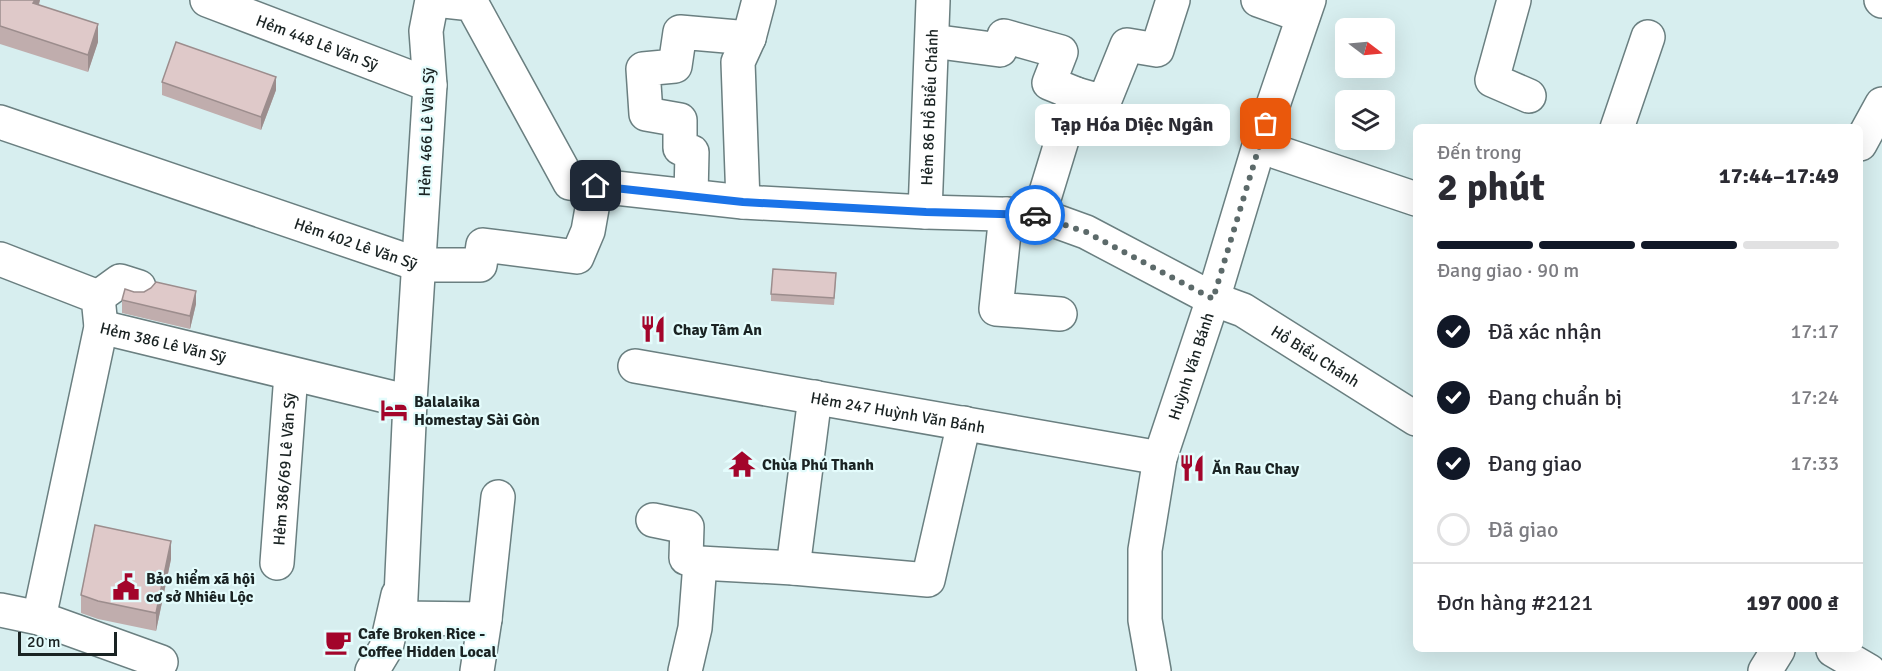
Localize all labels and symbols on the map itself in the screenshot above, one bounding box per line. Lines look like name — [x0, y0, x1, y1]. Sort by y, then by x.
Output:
street label: Hẻm 448 Lê Văn Sỹ — [253, 11, 381, 75]
north arrow — [1335, 18, 1395, 78]
street label: Hẻm 86 Hồ Biểu Chánh — [917, 28, 943, 186]
street label: Hẻm 466 Lê Văn Sỹ — [415, 67, 439, 197]
pin — [1240, 98, 1291, 149]
callout: Tạp Hóa Diệc Ngân — [1035, 103, 1230, 145]
pin — [570, 160, 621, 211]
courier — [1005, 185, 1065, 245]
street label: Hẻm 402 Lê Văn Sỹ — [291, 214, 420, 275]
street label: Huỳnh Văn Bánh — [1164, 310, 1219, 423]
restaurant icon: Chay Tâm An — [638, 314, 668, 344]
street label: Hẻm 386 Lê Văn Sỹ — [98, 318, 229, 368]
place label: Chay Tâm An — [673, 320, 762, 340]
street label: Hồ Biểu Chánh — [1267, 321, 1363, 392]
street label: Hẻm 247 Huỳnh Văn Bánh — [809, 388, 987, 438]
street label: Hẻm 386/69 Lê Văn Sỹ — [269, 392, 301, 546]
place label: Balalaika Homestay Sài Gòn — [414, 392, 540, 430]
hotel icon: Balalaika Homestay Sài Gòn — [379, 395, 409, 425]
temple icon: Chùa Phú Thanh — [727, 449, 757, 479]
restaurant icon: Ăn Rau Chay — [1177, 453, 1207, 483]
place label: Chùa Phú Thanh — [762, 455, 874, 475]
place label: Ăn Rau Chay — [1212, 459, 1299, 479]
place label: Bảo hiểm xã hội cơ sở Nhiêu Lộc — [146, 568, 255, 607]
public building icon: Bảo hiểm xã hội cơ sở Nhiêu Lộc — [111, 572, 141, 602]
place label: Cafe Broken Rice - Coffee Hidden Local — [358, 624, 497, 662]
cafe icon: Cafe Broken Rice - Coffee Hidden Local — [323, 627, 353, 657]
scale bar — [18, 629, 117, 656]

